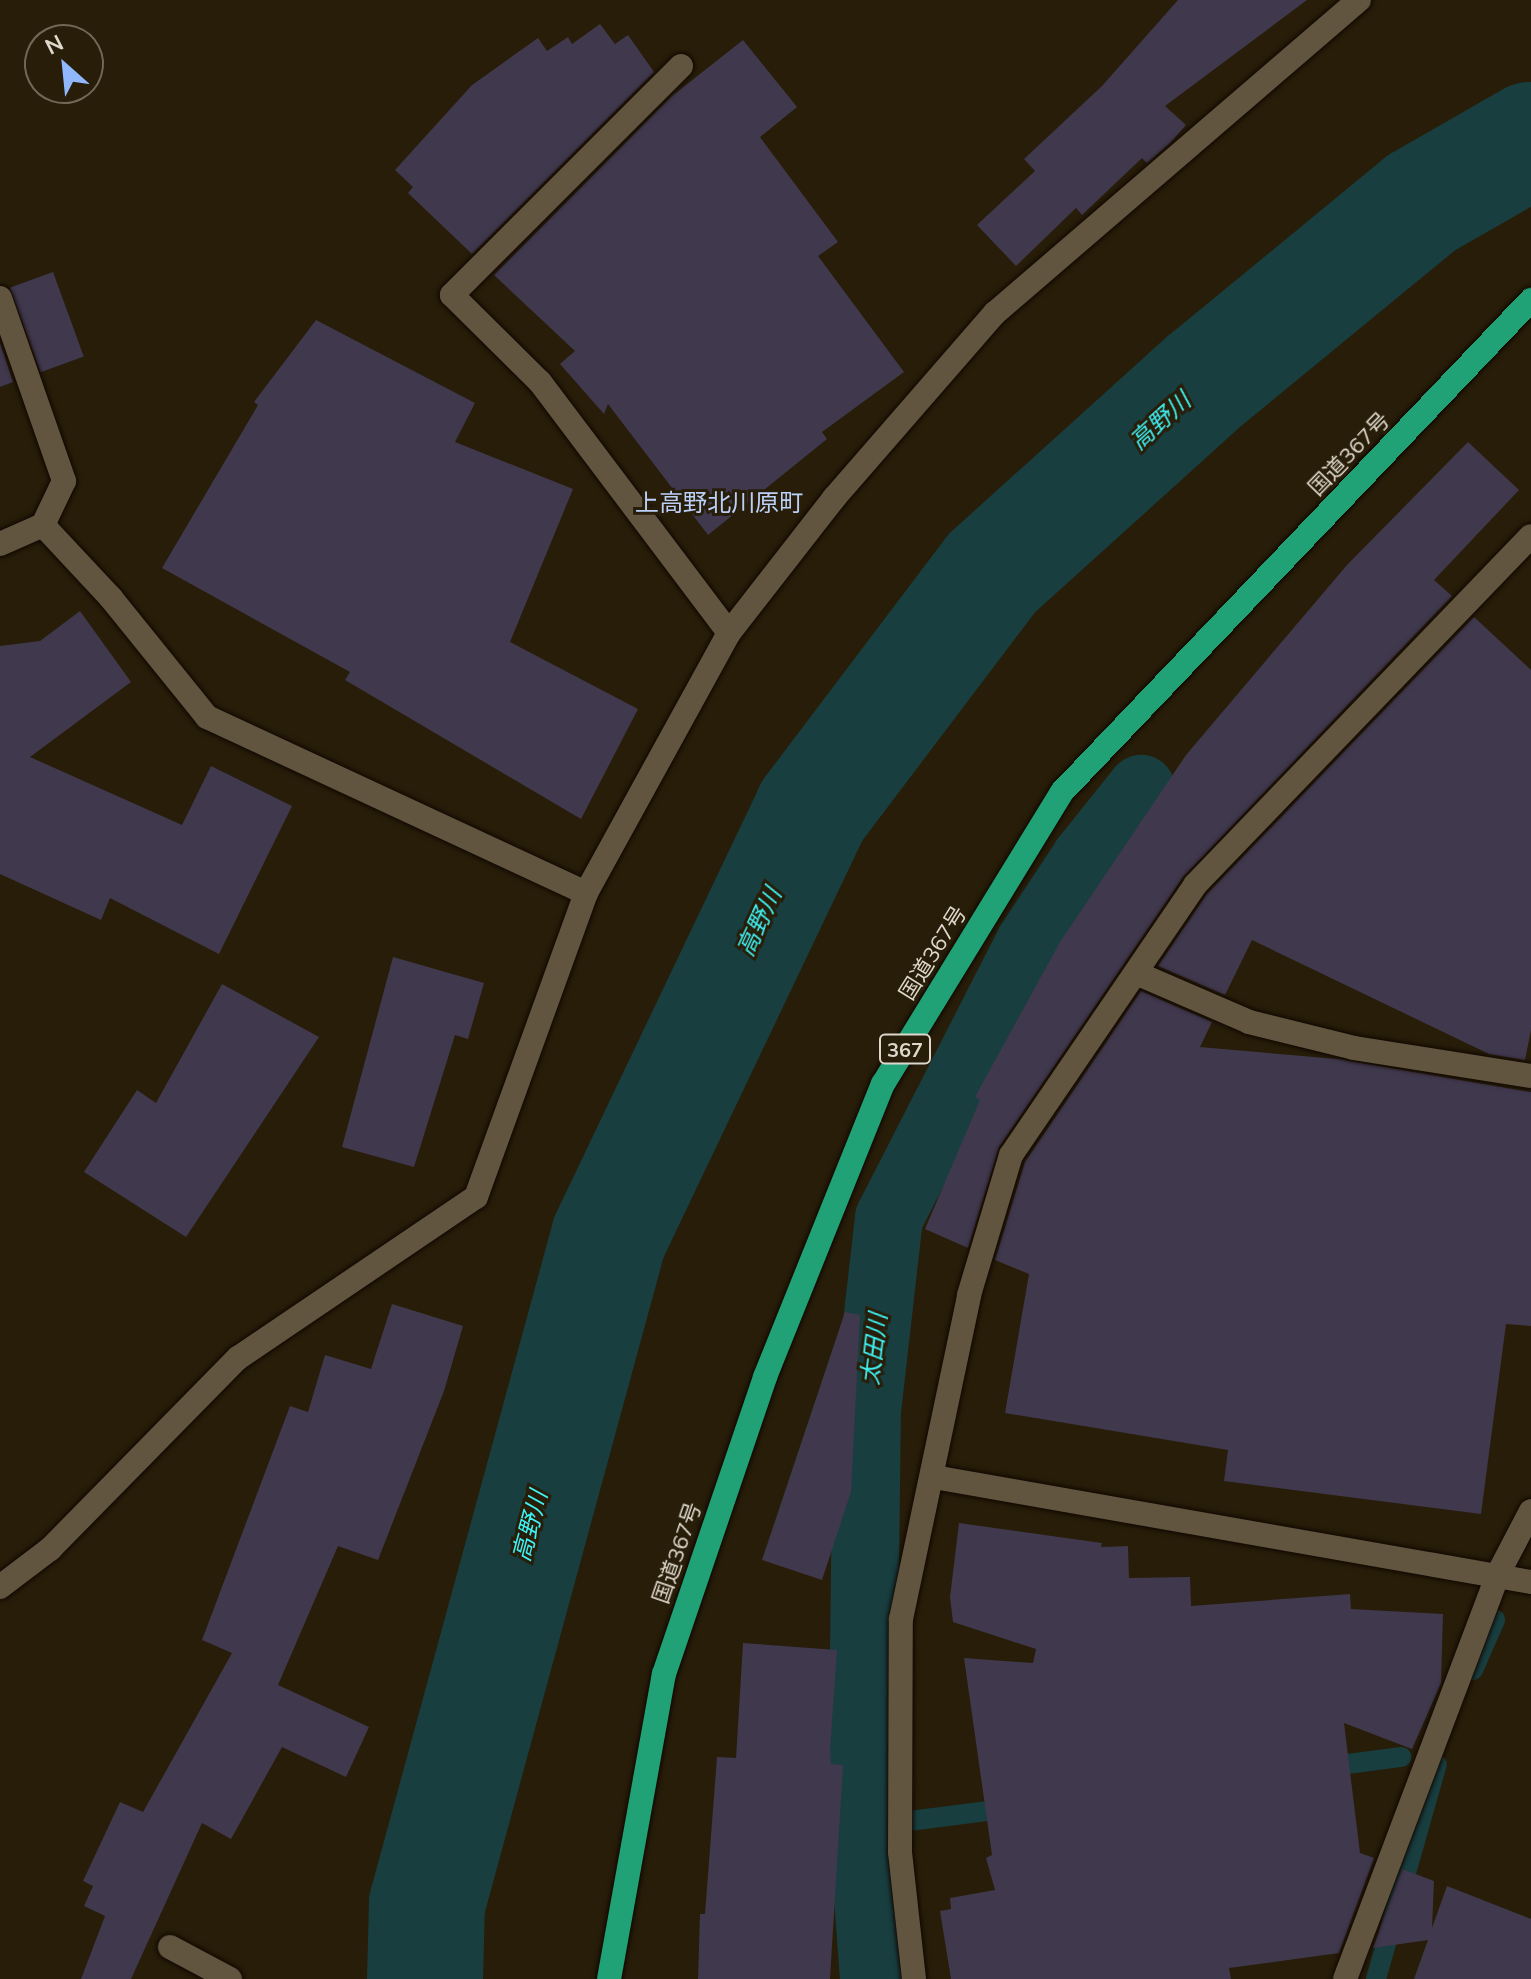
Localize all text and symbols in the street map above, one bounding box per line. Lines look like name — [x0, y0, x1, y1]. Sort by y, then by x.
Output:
north arrow — [24, 24, 104, 104]
text: N — [40, 28, 68, 61]
water label: 高野川 — [1124, 386, 1196, 456]
street label: 国道367号 — [1303, 407, 1395, 501]
district label: 上高野北川原町 — [635, 489, 803, 517]
water label: 高野川 — [731, 883, 787, 961]
street label: 国道367号 — [894, 901, 972, 1005]
road number: 367 — [879, 1033, 931, 1065]
water label: 太田川 — [855, 1312, 893, 1386]
water label: 高野川 — [507, 1487, 553, 1565]
street label: 国道367号 — [647, 1499, 707, 1607]

